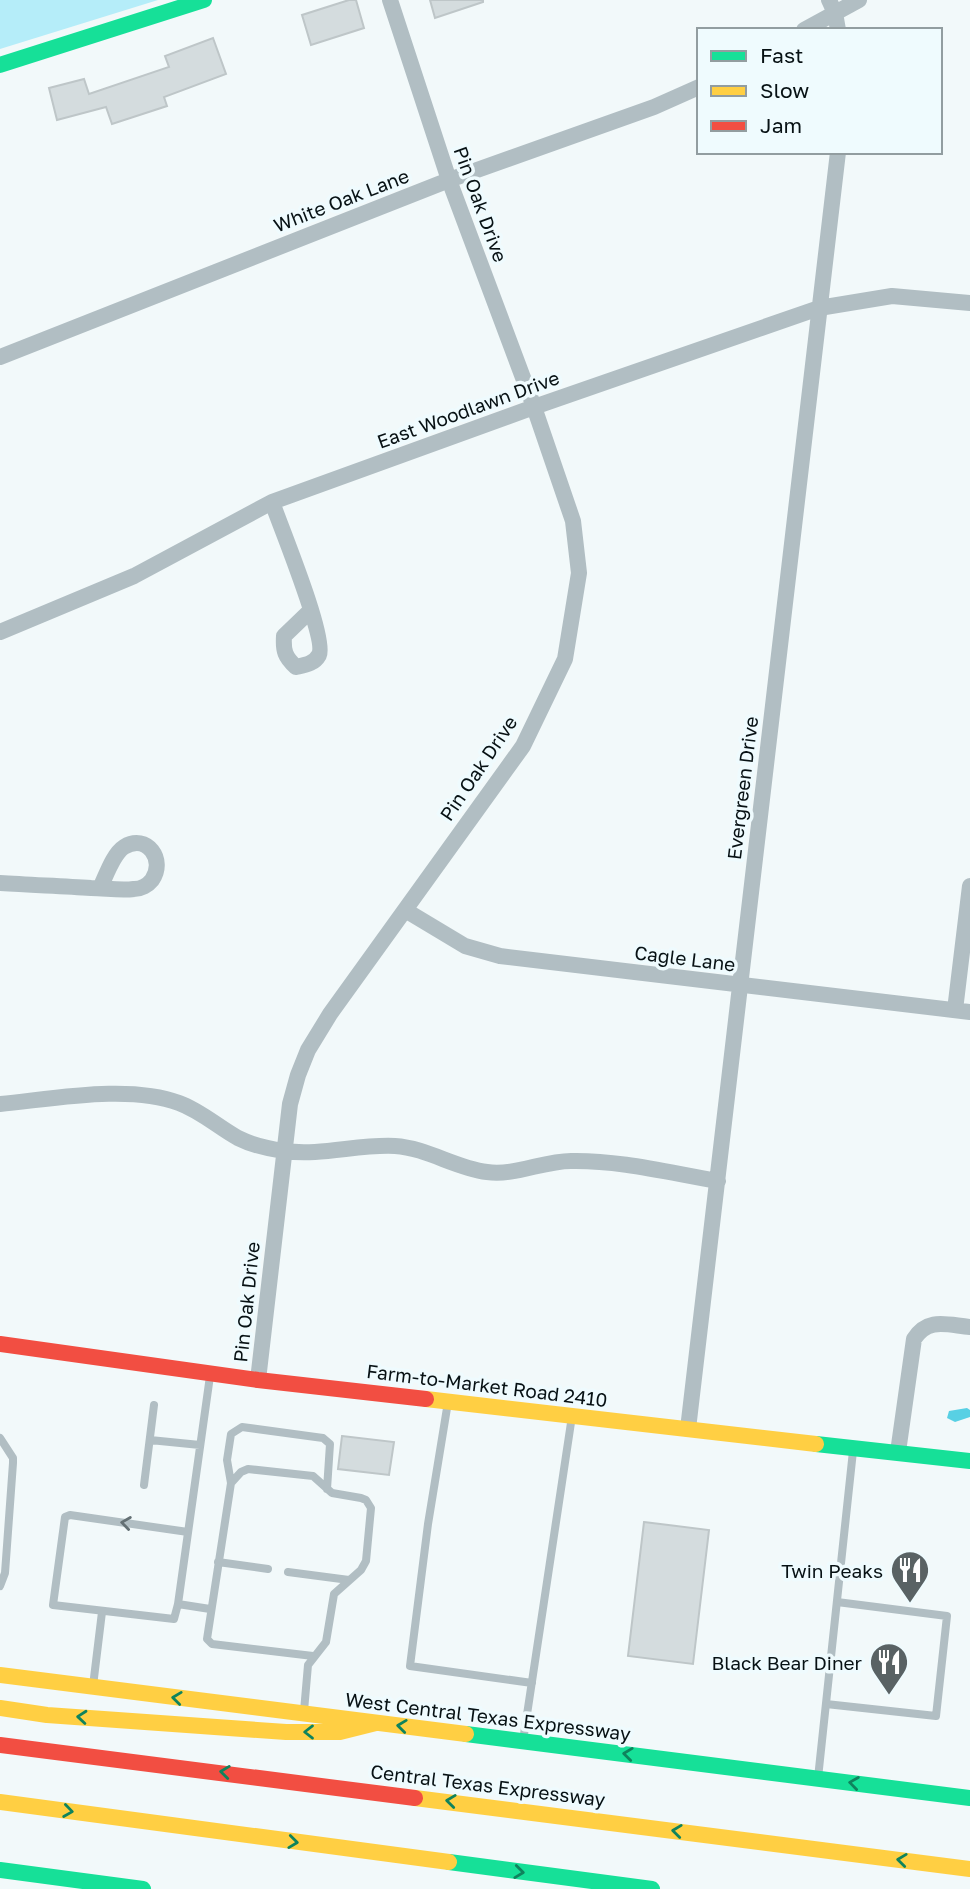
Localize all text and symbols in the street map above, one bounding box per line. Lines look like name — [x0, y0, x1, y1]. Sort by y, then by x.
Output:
legend — [697, 28, 942, 154]
text: Fast — [760, 42, 803, 68]
text: Slow — [760, 77, 809, 103]
text: Jam — [760, 112, 802, 138]
street label: Pin Oak Drive — [449, 143, 513, 265]
street label: White Oak Lane — [270, 164, 412, 236]
street label: East Woodlawn Drive — [374, 365, 562, 453]
street label: Pin Oak Drive — [435, 711, 521, 825]
street label: Evergreen Drive — [722, 715, 762, 861]
street label: Cagle Lane — [633, 940, 737, 976]
street label: Pin Oak Drive — [228, 1240, 264, 1364]
street label: Farm-to-Market Road 2410 — [365, 1359, 609, 1411]
one-way arrow — [120, 1516, 132, 1531]
restaurant icon: Twin Peaks — [889, 1549, 931, 1604]
place label: Twin Peaks — [781, 1559, 883, 1582]
restaurant icon: Black Bear Diner — [868, 1641, 910, 1696]
place label: Black Bear Diner — [711, 1651, 863, 1674]
street label: West Central Texas Expressway — [344, 1687, 632, 1745]
one-way arrow — [171, 1690, 182, 1705]
one-way arrow — [76, 1710, 88, 1725]
one-way arrow — [396, 1719, 408, 1734]
one-way arrow — [303, 1724, 314, 1740]
one-way arrow — [622, 1747, 634, 1762]
street label: Central Texas Expressway — [369, 1759, 607, 1811]
one-way arrow — [220, 1765, 231, 1780]
one-way arrow — [848, 1775, 860, 1790]
one-way arrow — [445, 1794, 457, 1809]
one-way arrow — [62, 1804, 73, 1819]
one-way arrow — [671, 1823, 683, 1838]
one-way arrow — [287, 1835, 299, 1850]
one-way arrow — [896, 1852, 908, 1867]
one-way arrow — [513, 1864, 524, 1879]

